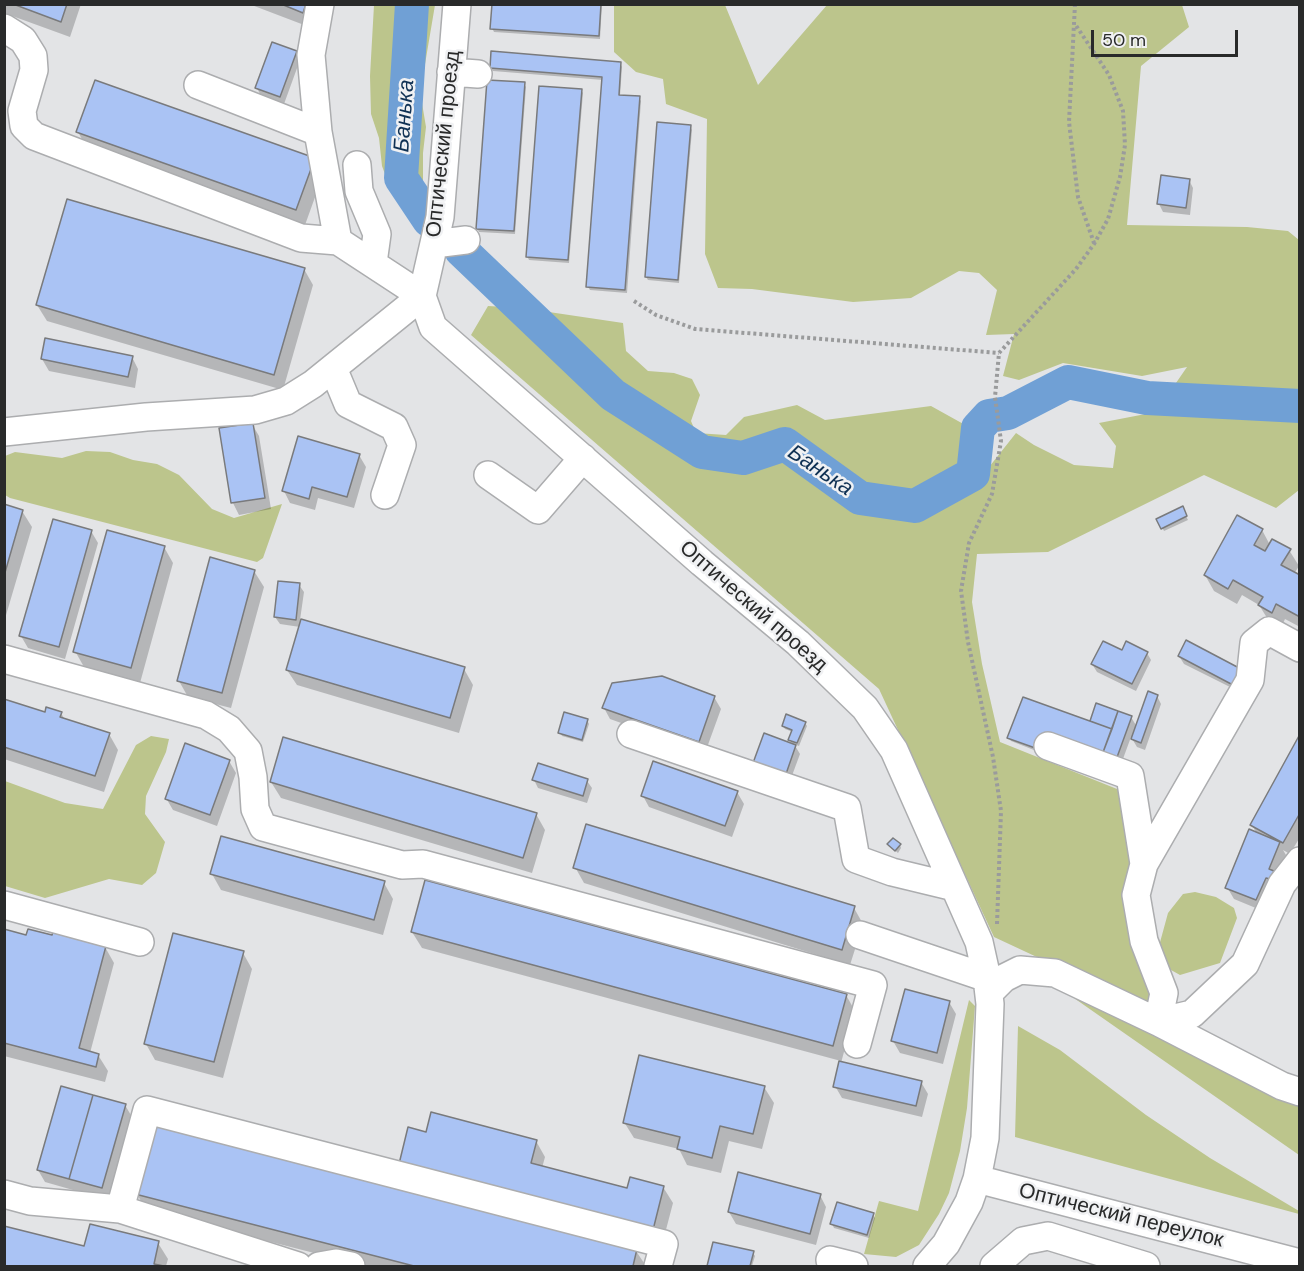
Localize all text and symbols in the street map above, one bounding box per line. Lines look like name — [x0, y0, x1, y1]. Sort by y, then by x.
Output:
scale bar — [1094, 18, 1241, 56]
text: 50 m — [1102, 28, 1146, 52]
street label: Оптический проезд — [422, 49, 466, 239]
water label: Банька — [389, 79, 421, 153]
water label: Банька — [782, 440, 858, 502]
street label: Оптический проезд — [674, 536, 832, 678]
street label: Оптический переулок — [1016, 1178, 1226, 1254]

